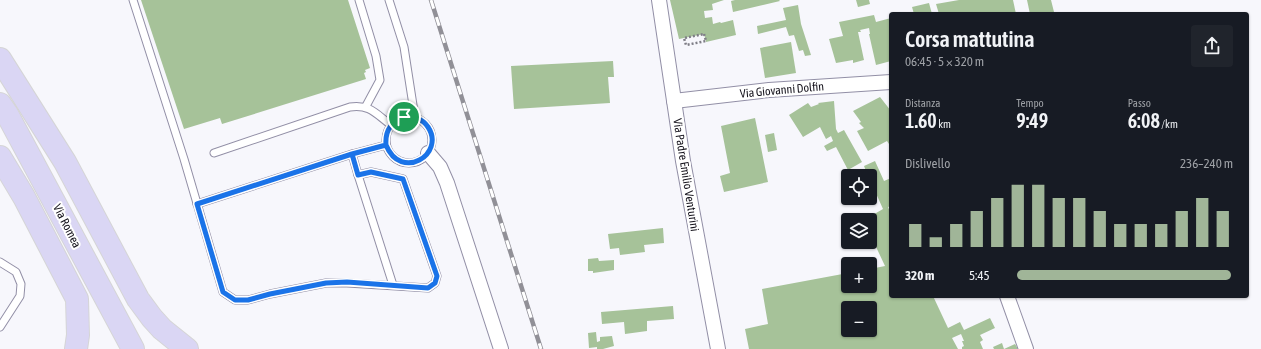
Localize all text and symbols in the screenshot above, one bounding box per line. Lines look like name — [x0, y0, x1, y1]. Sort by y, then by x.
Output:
button: share — [1191, 25, 1233, 67]
text: Corsa mattutina — [905, 26, 1034, 52]
text: 06:45 · 5 × 320 m — [905, 54, 984, 69]
street label: Via Giovanni Dolfin — [739, 79, 825, 101]
text: Distanza — [905, 97, 940, 109]
text: Tempo — [1016, 97, 1044, 109]
text: Passo — [1128, 97, 1151, 109]
pin — [387, 100, 421, 134]
icon: arrive — [393, 106, 415, 128]
text: 1.60 — [905, 109, 937, 132]
text: 9:49 — [1016, 109, 1048, 132]
text: 6:08 — [1128, 109, 1160, 132]
street label: Via Padre Emilio Venturini — [670, 118, 702, 232]
text: km — [937, 118, 951, 130]
text: /km — [1160, 118, 1178, 130]
text: Dislivello — [905, 156, 950, 171]
text: 236–240 m — [1180, 156, 1233, 171]
map controls — [841, 169, 877, 337]
button: locate — [841, 169, 877, 205]
street label: Via Romea — [50, 202, 84, 250]
button: layers — [841, 213, 877, 249]
button: + — [841, 257, 877, 293]
text: 320 m — [905, 268, 934, 283]
text: 5:45 — [969, 268, 990, 283]
button: − — [841, 301, 877, 337]

